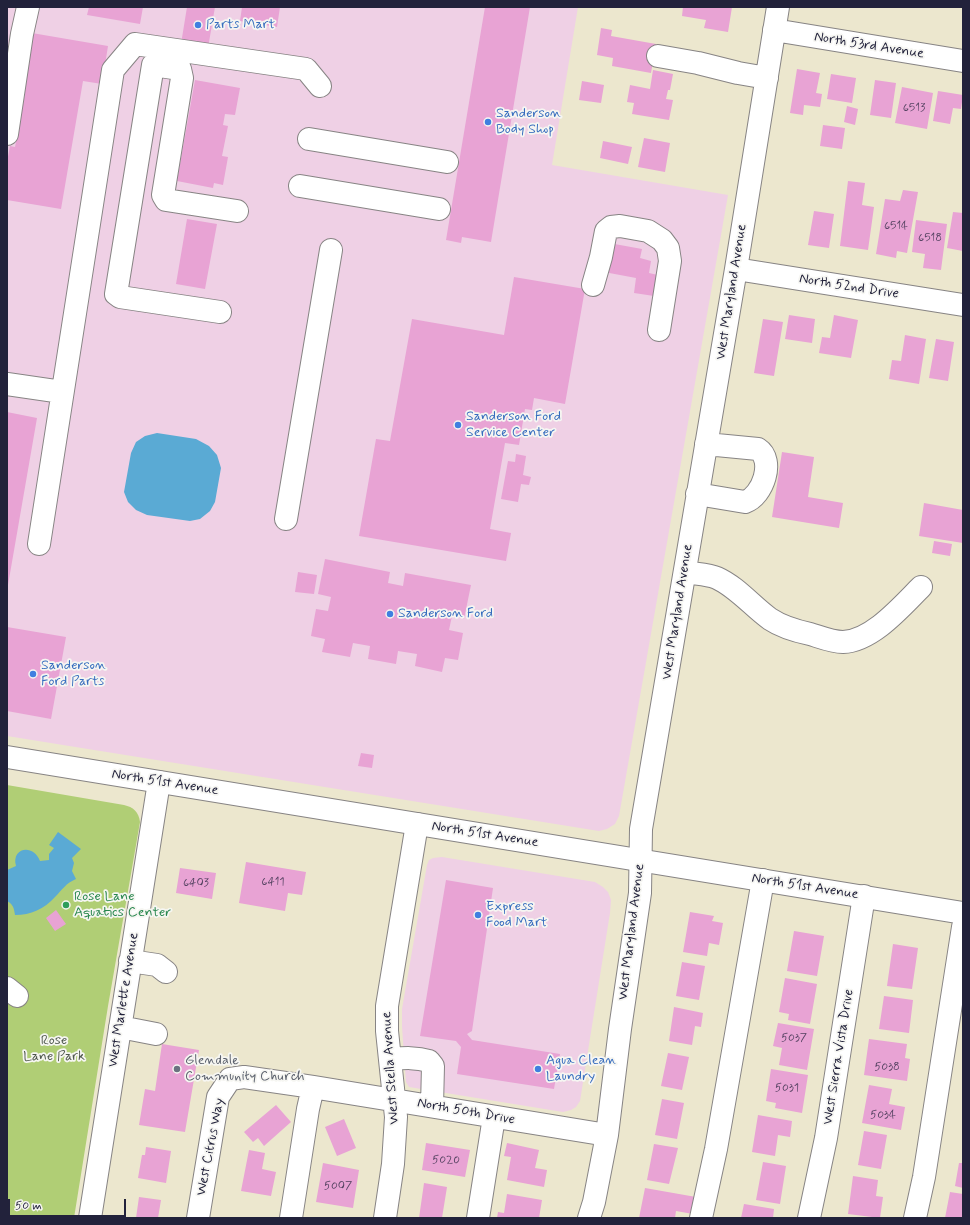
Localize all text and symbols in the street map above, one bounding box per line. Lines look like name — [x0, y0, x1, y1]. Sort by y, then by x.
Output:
place label: Parts Mart — [206, 17, 275, 33]
marker: Parts Mart — [193, 20, 203, 30]
street label: North 53rd Avenue — [813, 29, 925, 63]
house number: 6513 — [903, 101, 925, 115]
place label: Sanderson Body Shop — [496, 106, 561, 138]
marker: Sanderson Body Shop — [483, 117, 493, 127]
house number: 6514 — [884, 219, 908, 233]
street label: West Maryland Avenue — [713, 223, 751, 361]
house number: 6518 — [918, 231, 942, 245]
street label: North 52nd Drive — [798, 271, 900, 303]
place label: Sanderson Ford Service Center — [466, 409, 561, 442]
marker: Sanderson Ford Service Center — [453, 420, 463, 430]
street label: West Maryland Avenue — [659, 543, 697, 681]
place label: Sanderson Ford — [398, 606, 493, 622]
marker: Sanderson Ford — [385, 609, 395, 619]
place label: Sanderson Ford Parts — [41, 658, 106, 690]
marker: Sanderson Ford Parts — [28, 669, 38, 679]
street label: North 51st Avenue — [110, 766, 220, 800]
street label: North 51st Avenue — [430, 818, 540, 852]
street label: West Maryland Avenue — [615, 863, 649, 1001]
street label: North 51st Avenue — [750, 870, 860, 904]
house number: 6411 — [261, 875, 285, 889]
house number: 6403 — [183, 876, 209, 890]
place label: Rose Lane Aquatics Center — [74, 889, 171, 922]
place label: Express Food Mart — [486, 899, 547, 932]
marker: Rose Lane Aquatics Center — [61, 900, 71, 910]
marker: Express Food Mart — [473, 910, 483, 920]
street label: West Marlette Avenue — [105, 931, 143, 1069]
street label: West Sierra Vista Drive — [820, 988, 858, 1126]
street label: West Stella Avenue — [379, 1011, 403, 1125]
house number: 5037 — [781, 1031, 807, 1045]
park label: Rose Lane Park — [23, 1033, 85, 1066]
place label: Glendale Community Church — [185, 1053, 304, 1086]
place label: Agua Clean Laundry — [546, 1053, 616, 1086]
house number: 5038 — [874, 1060, 900, 1074]
marker: Glendale Community Church — [172, 1064, 182, 1074]
marker: Agua Clean Laundry — [533, 1064, 543, 1074]
house number: 5031 — [775, 1081, 799, 1095]
street label: North 50th Drive — [416, 1095, 516, 1129]
street label: West Citrus Way — [193, 1097, 229, 1197]
house number: 5034 — [870, 1108, 896, 1122]
house number: 5020 — [432, 1153, 460, 1167]
house number: 5007 — [324, 1179, 352, 1193]
scale bar — [10, 1191, 128, 1217]
text: 50 m — [15, 1198, 42, 1214]

